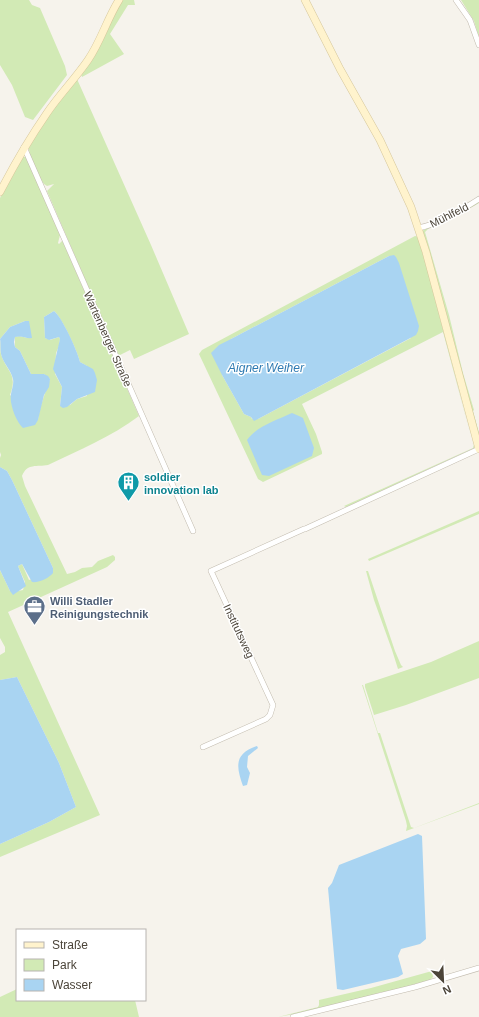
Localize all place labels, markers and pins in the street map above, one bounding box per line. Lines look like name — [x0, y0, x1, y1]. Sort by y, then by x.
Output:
building icon: soldier innovation lab — [116, 470, 142, 503]
place label: soldier innovation lab — [144, 471, 219, 496]
office icon: Willi Stadler Reinigungstechnik — [22, 594, 48, 627]
place label: Willi Stadler Reinigungstechnik — [50, 595, 149, 620]

